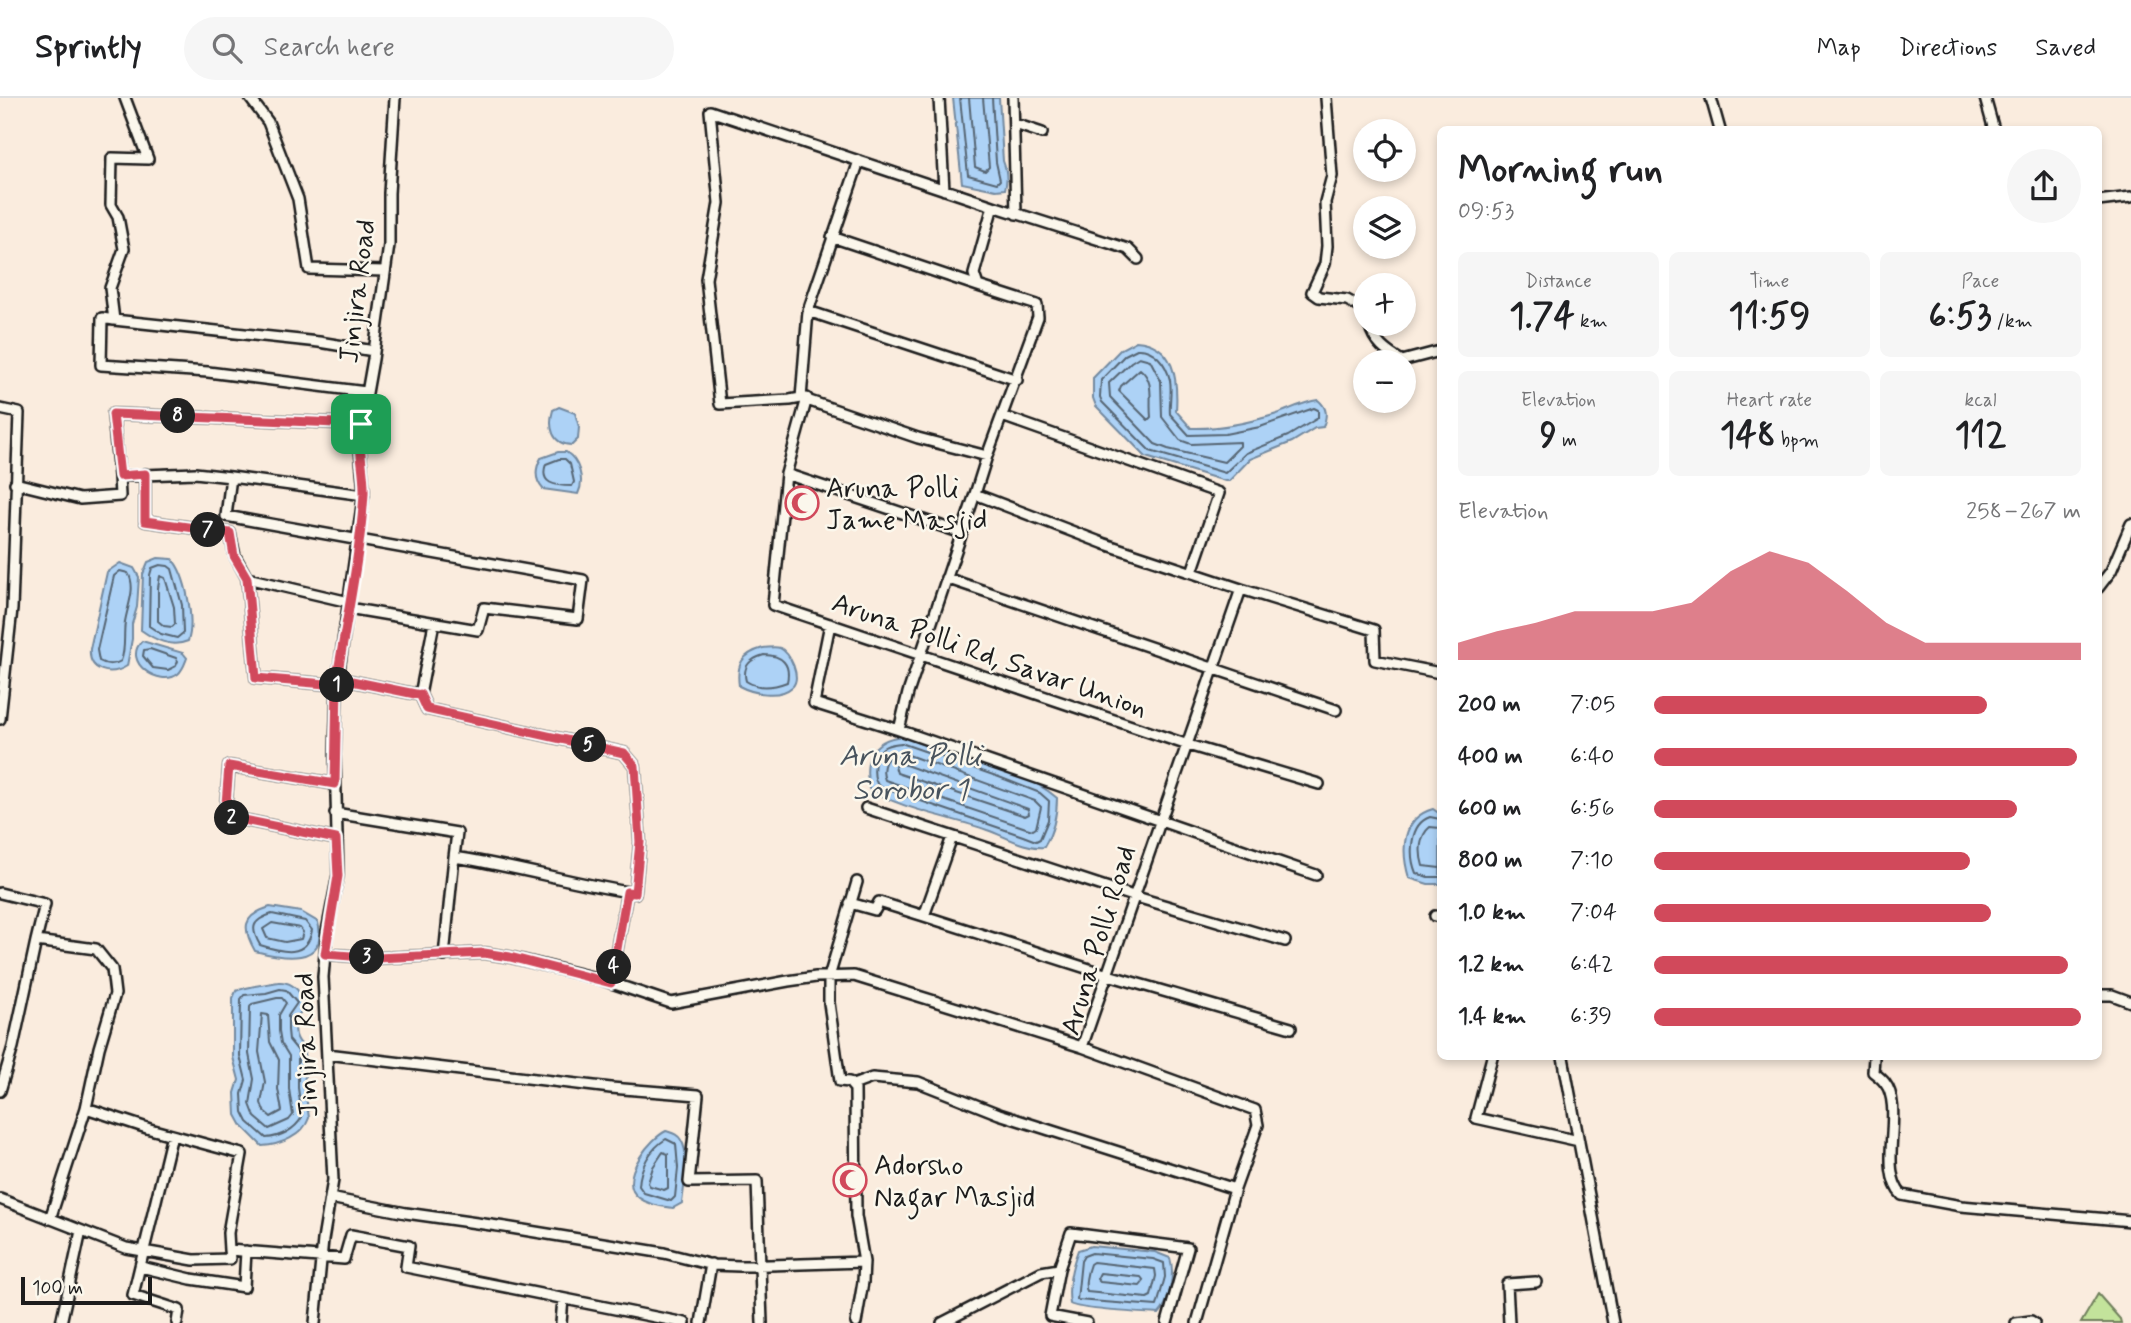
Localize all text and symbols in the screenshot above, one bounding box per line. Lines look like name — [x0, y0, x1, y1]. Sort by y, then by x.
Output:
search box — [184, 17, 674, 80]
text: Sprintly — [35, 26, 142, 70]
icon: search — [208, 29, 246, 67]
text: Search here — [264, 31, 395, 65]
text: Map — [1817, 33, 1861, 64]
text: Directions — [1899, 33, 1997, 64]
text: Saved — [2035, 33, 2096, 64]
map controls — [1353, 119, 1416, 413]
button: locate — [1353, 119, 1416, 182]
text: Morning run — [1458, 146, 1663, 195]
button: share — [2007, 149, 2081, 223]
button: layers — [1353, 196, 1416, 259]
text: 09:53 — [1458, 197, 1514, 227]
street label: Jinjira Road — [331, 217, 386, 365]
text: Distance — [1525, 269, 1592, 294]
text: Time — [1750, 269, 1789, 294]
text: Pace — [1962, 269, 1999, 294]
button: + — [1353, 273, 1416, 336]
text: 1.74 — [1509, 294, 1575, 340]
text: 11:59 — [1729, 294, 1810, 340]
text: 6:53 — [1928, 294, 1991, 340]
text: km — [1575, 309, 1608, 334]
text: /km — [1991, 309, 2033, 334]
button: − — [1353, 350, 1416, 413]
text: Elevation — [1521, 388, 1596, 413]
text: Heart rate — [1727, 388, 1812, 413]
text: kcal — [1965, 388, 1996, 413]
pin — [331, 394, 391, 454]
pin: 8 — [160, 398, 196, 434]
text: 8 — [172, 403, 183, 428]
icon: arrive — [342, 405, 380, 443]
text: 9 — [1540, 413, 1557, 459]
text: 148 — [1720, 413, 1776, 459]
text: 112 — [1955, 413, 2006, 459]
text: m — [1557, 428, 1577, 453]
text: bpm — [1776, 428, 1819, 453]
place label: Aruna Polli Jame Masjid — [826, 471, 987, 540]
mosque icon: Aruna Polli Jame Masjid — [783, 484, 821, 522]
text: Elevation — [1458, 497, 1549, 527]
text: 258–267 m — [1966, 497, 2081, 527]
pin: 7 — [190, 512, 226, 548]
text: 7 — [202, 517, 213, 542]
street label: Aruna Polli Rd, Savar Union — [827, 585, 1152, 728]
pin: 1 — [320, 668, 354, 702]
text: 1 — [332, 672, 341, 697]
text: 200 m — [1458, 690, 1521, 720]
text: 7:05 — [1570, 690, 1615, 720]
pin: 5 — [572, 728, 606, 762]
text: 5 — [583, 732, 594, 757]
water label: Aruna Polli Sorobor 1 — [839, 737, 986, 810]
text: 400 m — [1458, 742, 1523, 772]
text: 6:40 — [1570, 742, 1614, 772]
text: 600 m — [1458, 794, 1521, 824]
text: 6:56 — [1570, 794, 1614, 824]
pin: 2 — [215, 800, 250, 836]
text: 2 — [227, 805, 236, 830]
street label: Aruna Polli Road — [1053, 841, 1146, 1040]
text: 800 m — [1458, 846, 1522, 876]
text: 7:10 — [1570, 846, 1614, 876]
text: 1.0 km — [1458, 898, 1526, 928]
text: 7:04 — [1570, 898, 1617, 928]
pin: 3 — [350, 940, 384, 974]
text: 3 — [362, 944, 371, 969]
pin: 4 — [596, 950, 632, 984]
text: 1.2 km — [1458, 950, 1524, 980]
text: 6:42 — [1570, 950, 1613, 980]
text: 4 — [608, 954, 619, 979]
street label: Jinjira Road — [286, 972, 329, 1118]
text: 1.4 km — [1458, 1002, 1526, 1032]
text: 6:39 — [1570, 1002, 1612, 1032]
place label: Adorsho Nagar Masjid — [874, 1148, 1035, 1220]
mosque icon: Adorsho Nagar Masjid — [831, 1161, 869, 1199]
scale bar — [21, 1274, 152, 1306]
text: 100 m — [32, 1276, 83, 1301]

